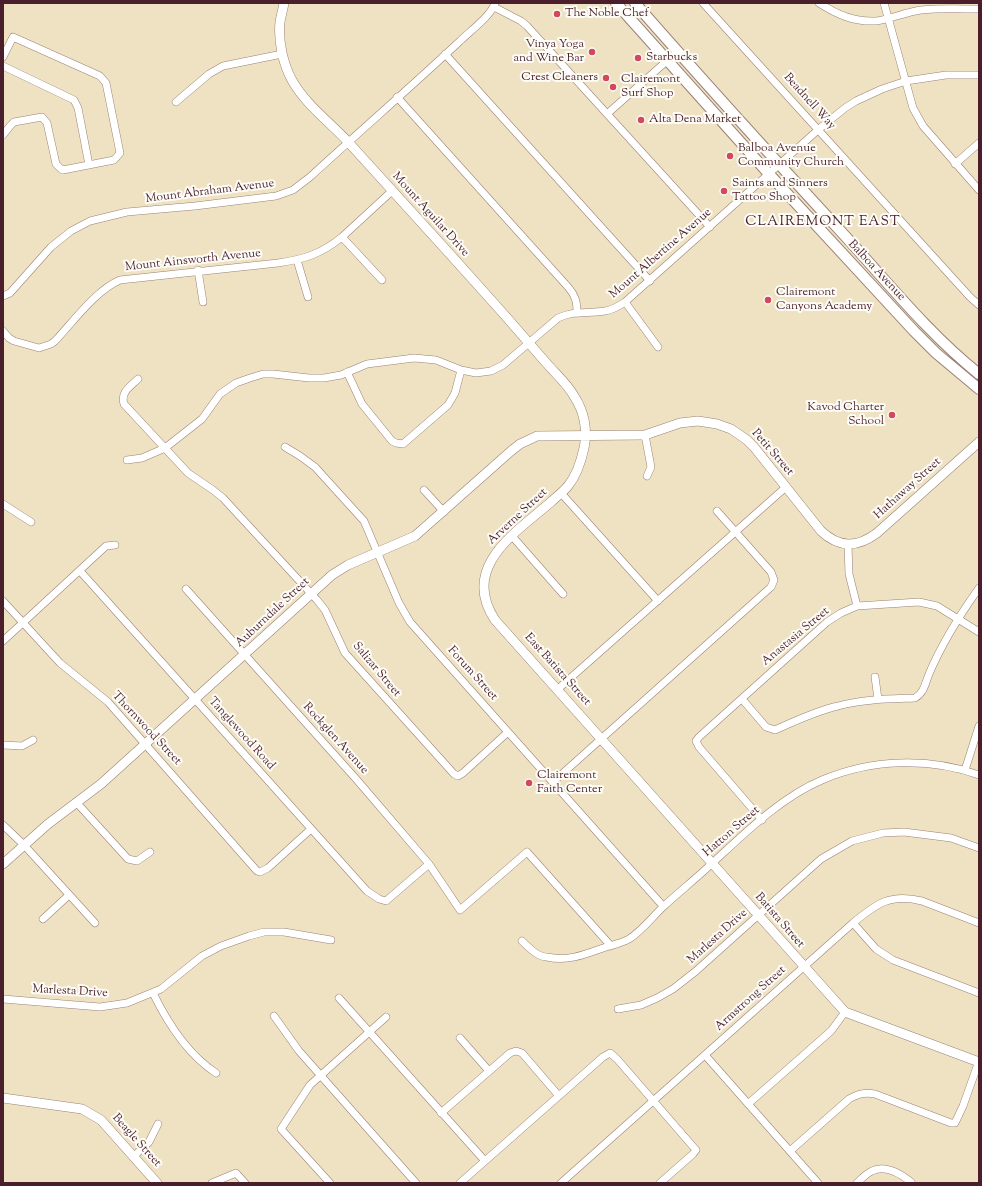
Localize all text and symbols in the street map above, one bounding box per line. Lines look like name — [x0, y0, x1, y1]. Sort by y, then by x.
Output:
place label: The Noble Chef — [565, 7, 649, 21]
marker: The Noble Chef — [552, 9, 562, 19]
place label: Vinya Yoga and Wine Bar — [514, 38, 584, 66]
marker: Vinya Yoga and Wine Bar — [587, 47, 597, 57]
place label: Starbucks — [646, 51, 697, 65]
marker: Starbucks — [633, 53, 643, 63]
place label: Crest Cleaners — [521, 71, 598, 85]
street label: Beadnell Way — [780, 71, 838, 133]
marker: Crest Cleaners — [601, 73, 611, 83]
place label: Clairemont Surf Shop — [621, 73, 680, 101]
marker: Clairemont Surf Shop — [608, 82, 618, 92]
place label: Alta Dena Market — [649, 113, 741, 127]
marker: Alta Dena Market — [636, 115, 646, 125]
place label: Balboa Avenue Community Church — [738, 142, 844, 170]
marker: Balboa Avenue Community Church — [725, 151, 735, 161]
street label: Mount Aguilar Drive — [388, 170, 472, 260]
street label: Mount Abraham Avenue — [145, 177, 275, 207]
place label: Saints and Sinners Tattoo Shop — [732, 177, 828, 205]
marker: Saints and Sinners Tattoo Shop — [719, 186, 729, 196]
street label: Mount Albertine Avenue — [607, 206, 715, 302]
district label: CLAIREMONT EAST — [745, 215, 901, 231]
street label: Balboa Avenue — [844, 238, 908, 304]
street label: Mount Ainsworth Avenue — [124, 247, 262, 275]
place label: Clairemont Canyons Academy — [776, 286, 872, 314]
marker: Clairemont Canyons Academy — [763, 295, 773, 305]
place label: Kavod Charter School — [807, 401, 884, 429]
marker: Kavod Charter School — [887, 410, 897, 420]
street label: Petit Street — [748, 427, 796, 479]
street label: Hathaway Street — [871, 455, 945, 523]
street label: Arverne Street — [485, 486, 551, 548]
street label: Auburndale Street — [233, 575, 313, 651]
street label: Anastasia Street — [759, 605, 833, 669]
street label: East Batista Street — [521, 631, 593, 709]
street label: Salizar Street — [349, 640, 403, 700]
street label: Forum Street — [444, 644, 500, 704]
street label: Thornwood Street — [108, 689, 184, 769]
street label: Tanglewood Road — [205, 695, 277, 773]
street label: Rockglen Avenue — [299, 700, 371, 778]
place label: Clairemont Faith Center — [537, 769, 602, 797]
marker: Clairemont Faith Center — [524, 778, 534, 788]
street label: Hatton Street — [701, 804, 763, 860]
street label: Batista Street — [751, 890, 807, 952]
street label: Marlesta Drive — [685, 906, 751, 968]
street label: Armstrong Street — [713, 963, 789, 1035]
street label: Marlesta Drive — [32, 983, 108, 1001]
street label: Beagle Street — [108, 1111, 164, 1171]

